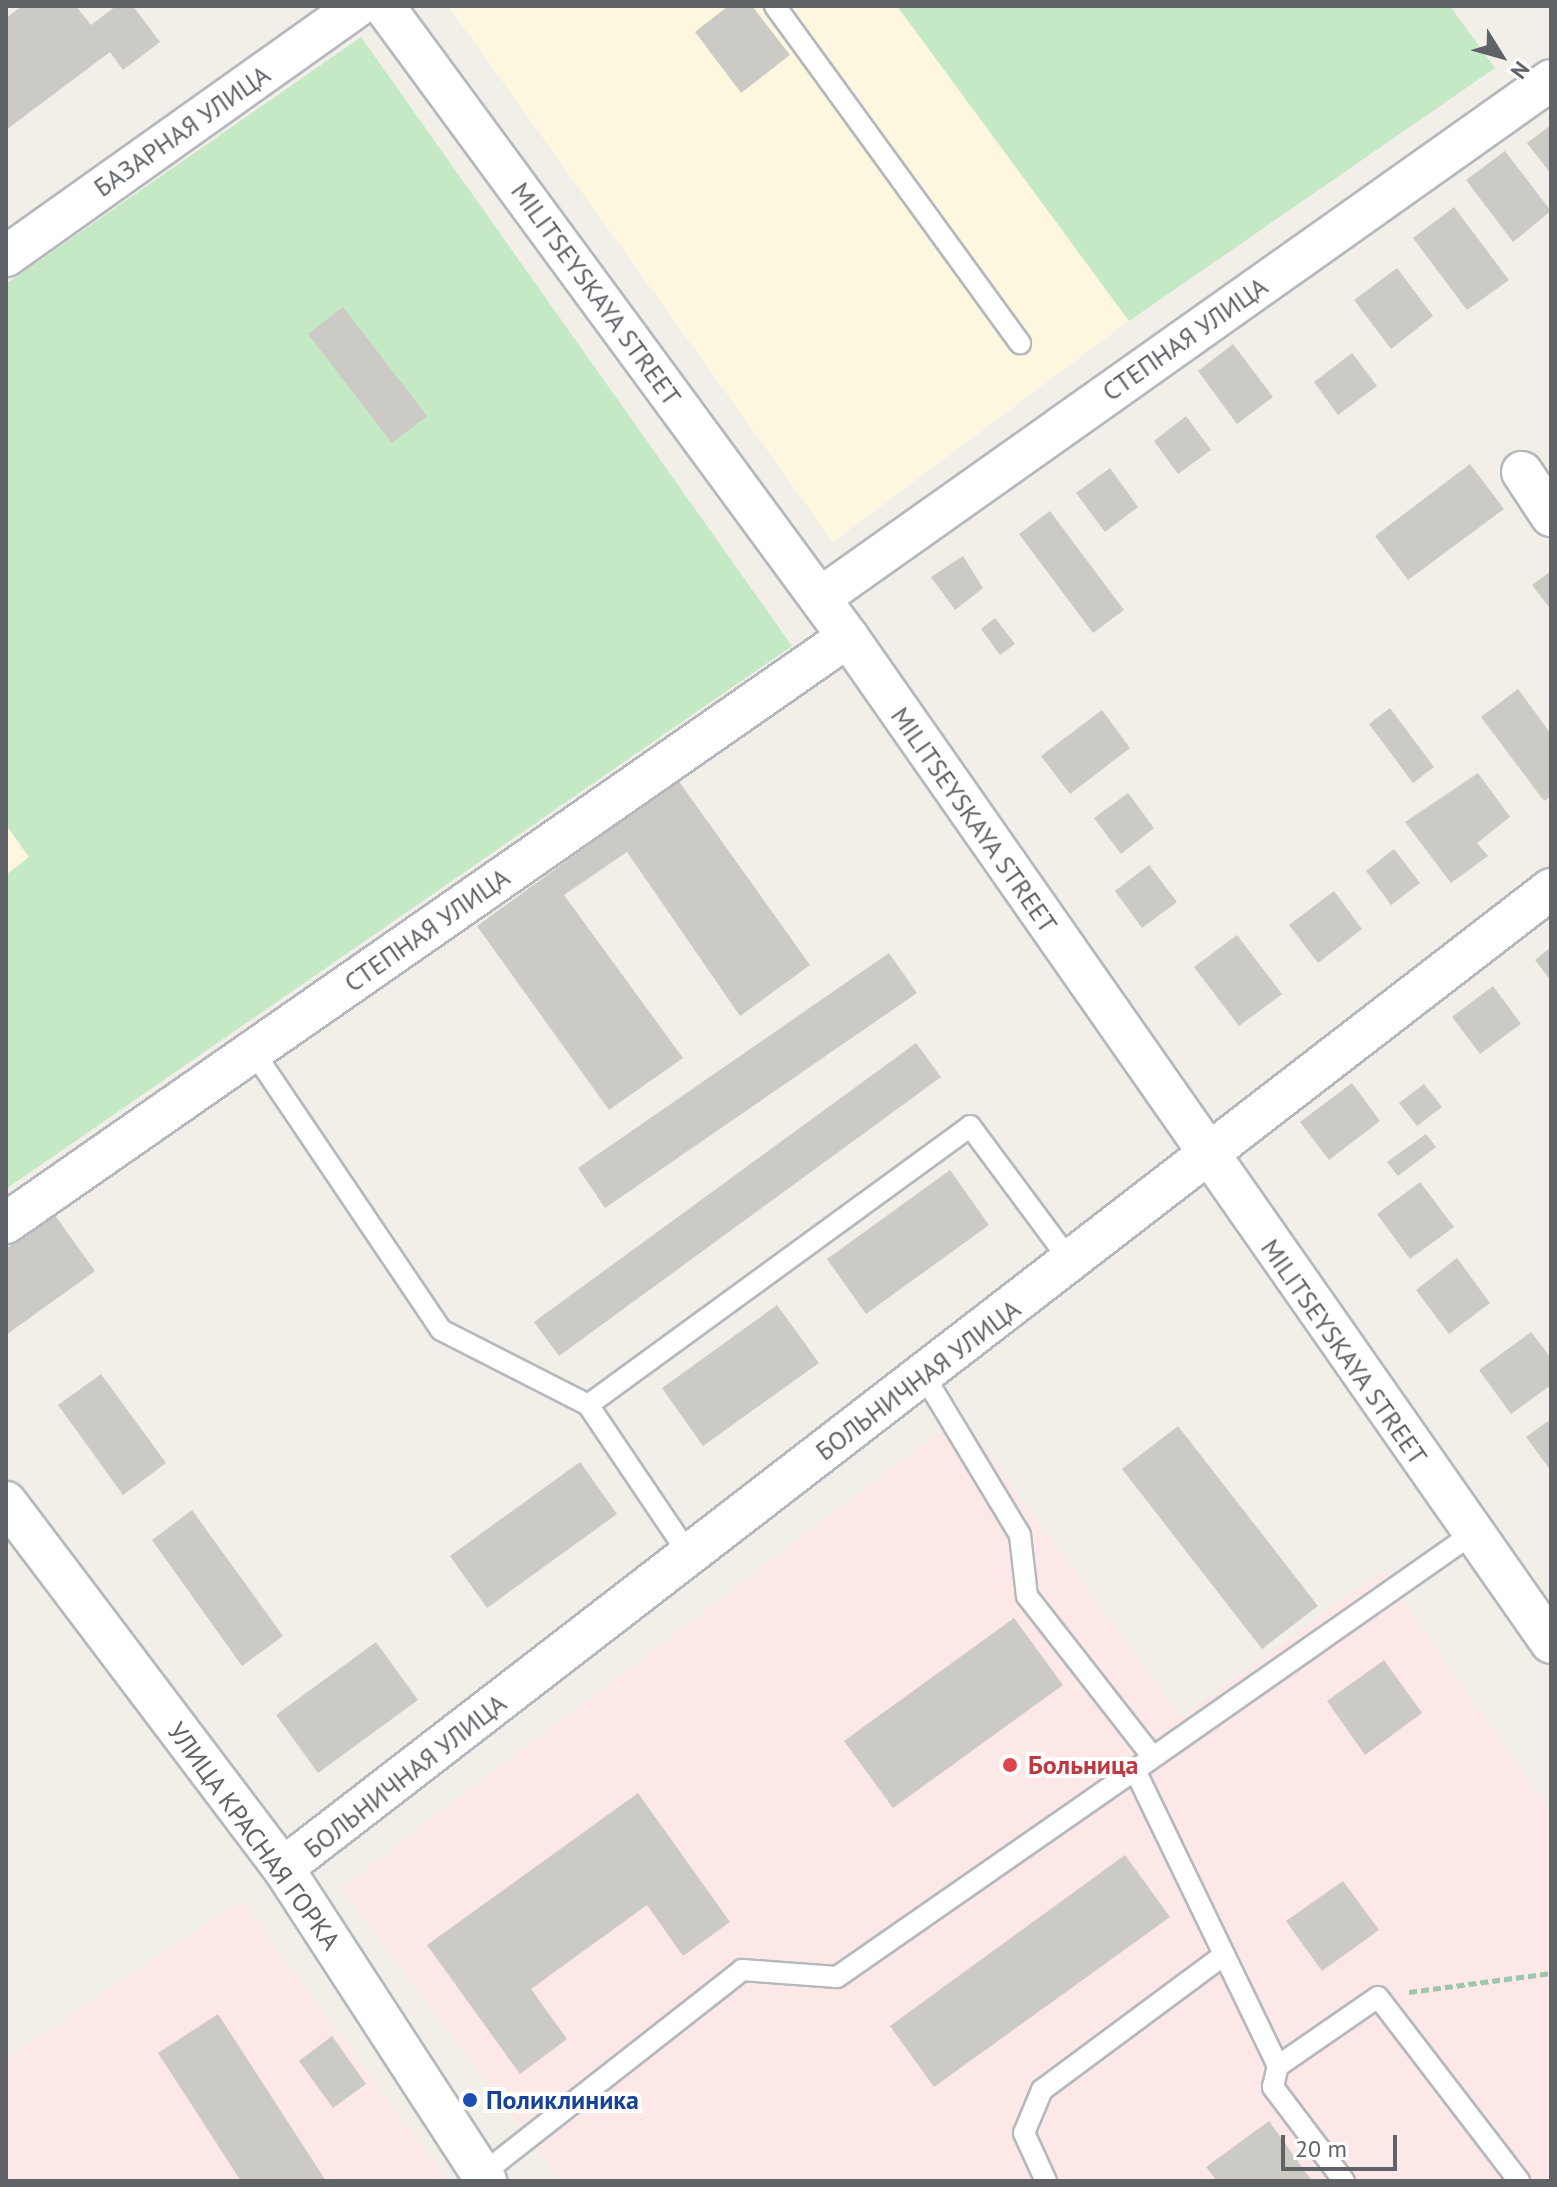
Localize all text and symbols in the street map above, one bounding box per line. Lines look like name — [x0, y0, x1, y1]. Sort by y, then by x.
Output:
north arrow — [1461, 16, 1541, 96]
text: N — [1505, 56, 1536, 85]
street label: БАЗАРНАЯ УЛИЦА — [88, 58, 276, 204]
street label: MILITSEYSKAYA STREET — [504, 176, 688, 412]
street label: СТЕПНАЯ УЛИЦА — [1096, 270, 1274, 408]
street label: MILITSEYSKAYA STREET — [884, 701, 1064, 939]
street label: СТЕПНАЯ УЛИЦА — [338, 861, 516, 999]
street label: MILITSEYSKAYA STREET — [1254, 1233, 1434, 1471]
street label: БОЛЬНИЧНАЯ УЛИЦА — [809, 1293, 1027, 1467]
street label: БОЛЬНИЧНАЯ УЛИЦА — [298, 1687, 512, 1865]
street label: УЛИЦА КРАСНАЯ ГОРКА — [161, 1716, 347, 1956]
place label: Больница — [1028, 1749, 1138, 1781]
marker: Больница — [999, 1754, 1021, 1776]
place label: Поликлиника — [486, 2084, 639, 2116]
marker: Поликлиника — [461, 2091, 479, 2109]
scale bar — [1285, 2119, 1401, 2169]
text: 20 m — [1295, 2133, 1347, 2164]

